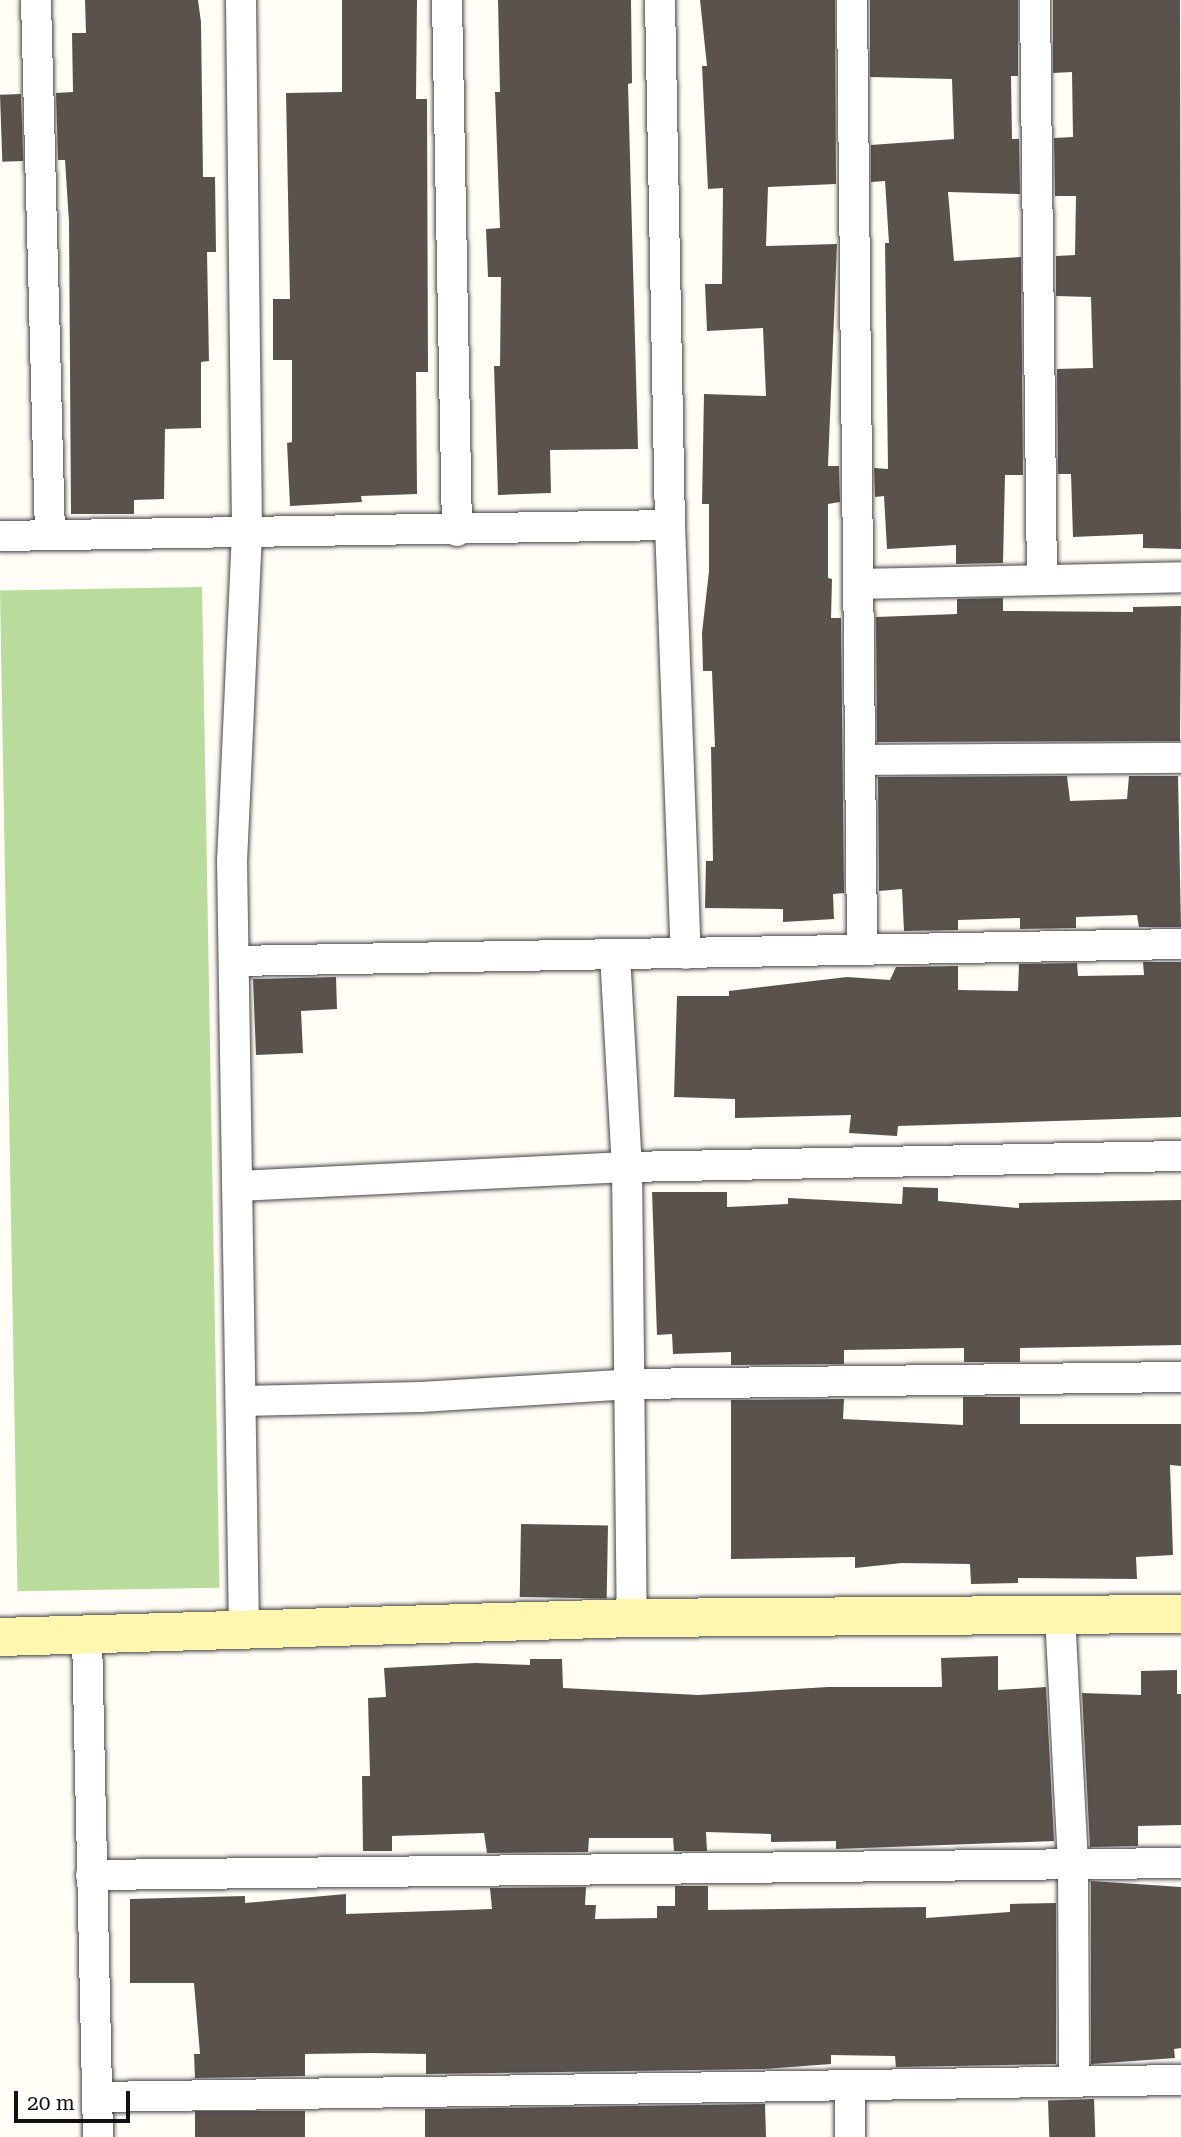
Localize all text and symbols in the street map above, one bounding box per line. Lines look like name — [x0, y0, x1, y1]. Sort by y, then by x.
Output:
scale bar — [18, 2078, 133, 2122]
text: 20 m — [27, 2091, 75, 2115]

